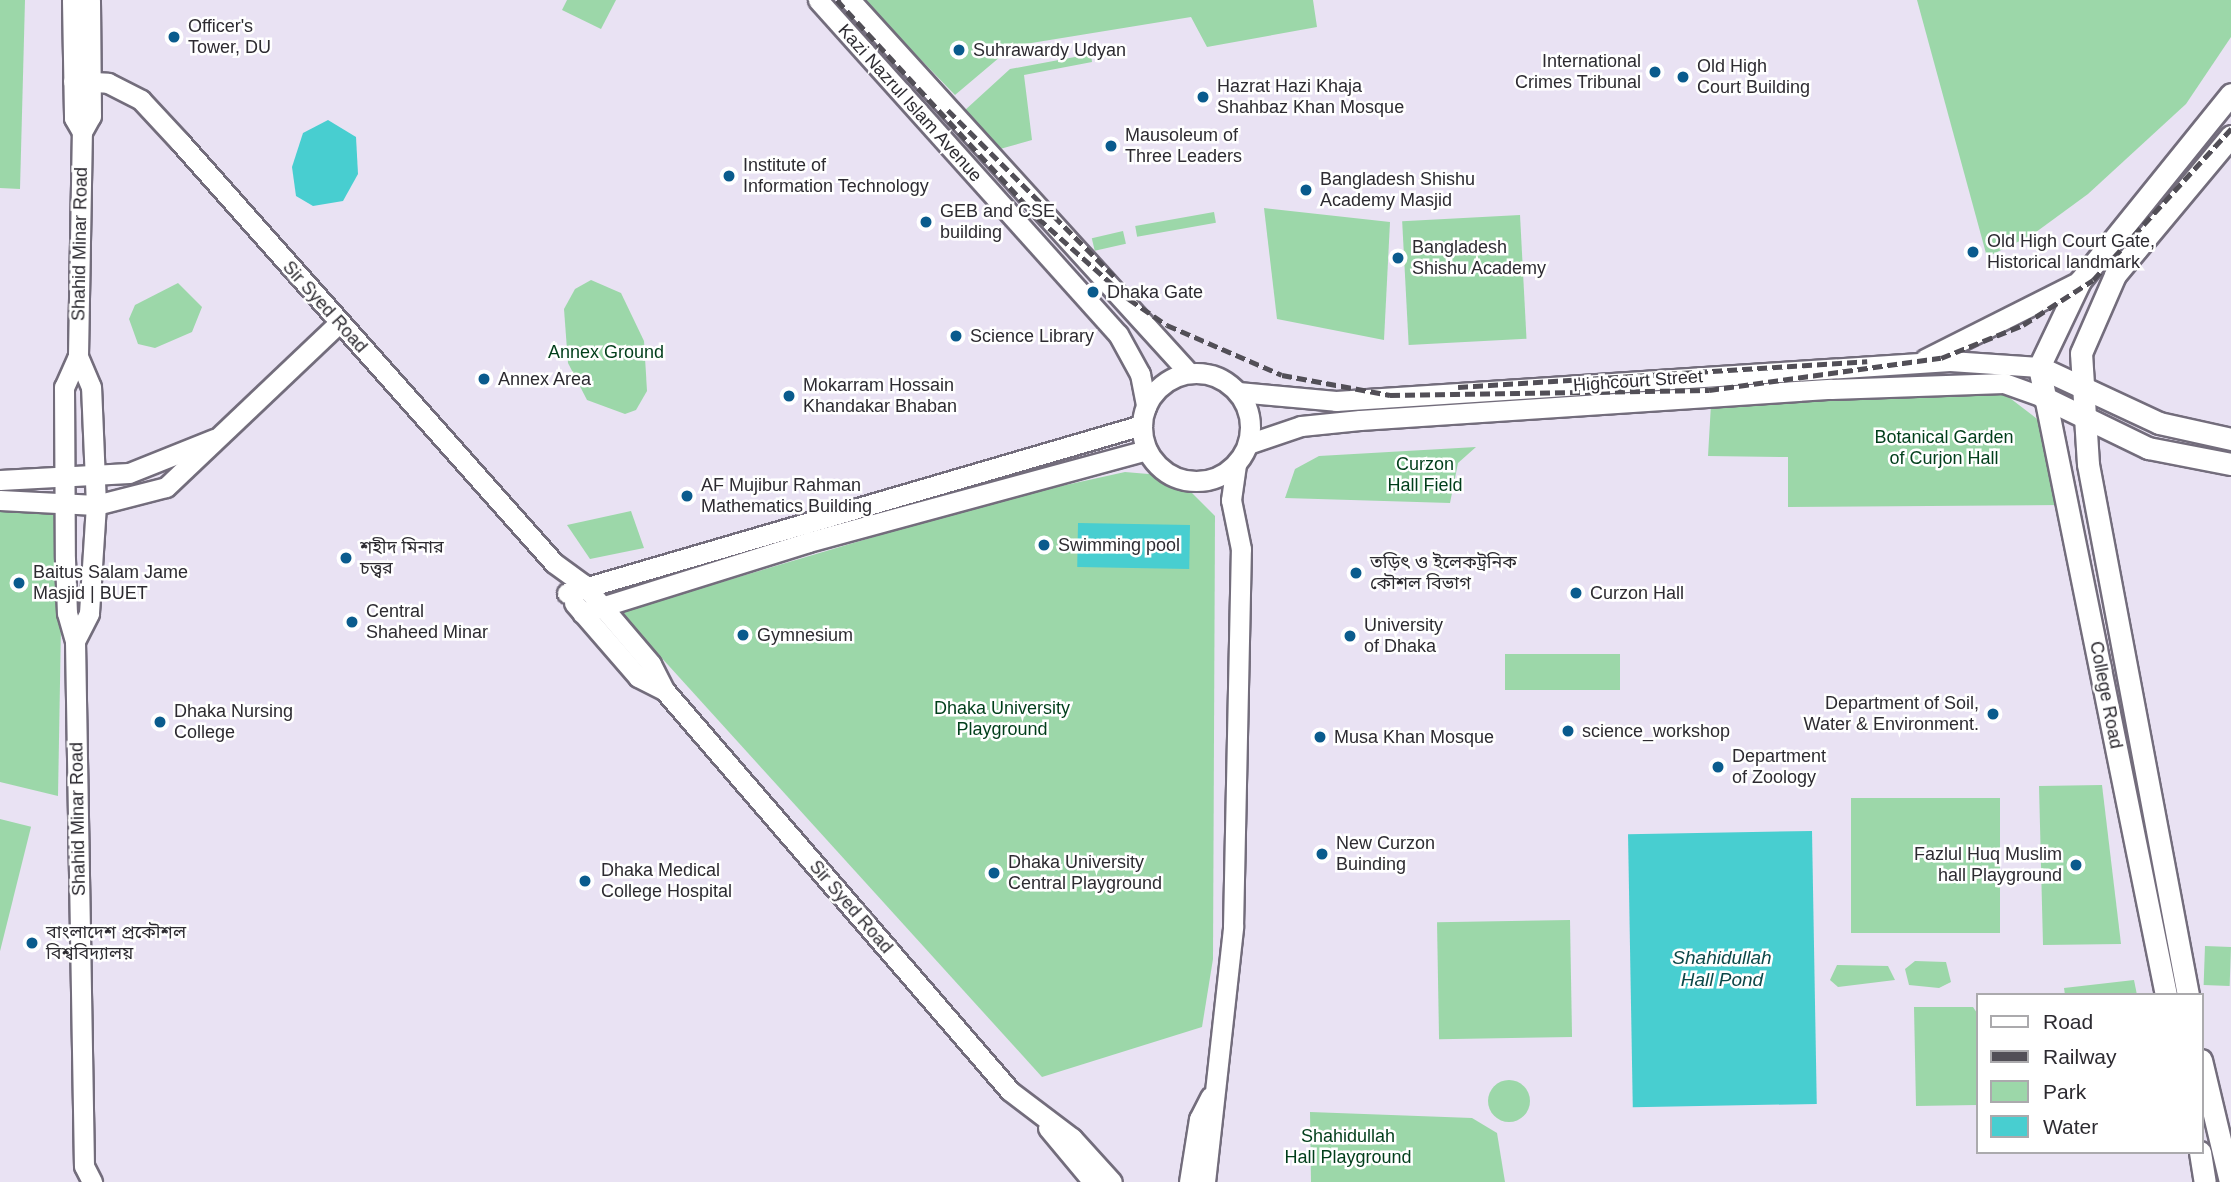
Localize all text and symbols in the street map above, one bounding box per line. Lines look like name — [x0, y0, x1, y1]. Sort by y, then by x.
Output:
place label: Officer's Tower, DU — [188, 16, 271, 58]
street label: Kazi Nazrul Islam Avenue — [833, 19, 987, 187]
marker: Officer's Tower, DU — [166, 29, 182, 45]
place label: Suhrawardy Udyan — [973, 39, 1126, 61]
marker: Suhrawardy Udyan — [951, 42, 967, 58]
place label: International Crimes Tribunal — [1515, 51, 1641, 94]
place label: Old High Court Building — [1697, 56, 1810, 98]
marker: International Crimes Tribunal — [1647, 64, 1663, 80]
marker: Old High Court Building — [1675, 69, 1691, 85]
place label: Hazrat Hazi Khaja Shahbaz Khan Mosque — [1217, 76, 1404, 119]
marker: Hazrat Hazi Khaja Shahbaz Khan Mosque — [1195, 89, 1211, 105]
place label: Mausoleum of Three Leaders — [1125, 125, 1242, 168]
marker: Mausoleum of Three Leaders — [1103, 138, 1119, 154]
place label: Institute of Information Technology — [743, 155, 929, 198]
street label: Shahid Minar Road — [68, 167, 92, 321]
marker: Institute of Information Technology — [721, 168, 737, 184]
place label: Bangladesh Shishu Academy Masjid — [1320, 169, 1475, 212]
marker: Bangladesh Shishu Academy Masjid — [1298, 182, 1314, 198]
place label: GEB and CSE building — [940, 201, 1055, 244]
marker: GEB and CSE building — [918, 214, 934, 230]
place label: Old High Court Gate, Historical landmark — [1987, 231, 2155, 274]
place label: Bangladesh Shishu Academy — [1412, 237, 1547, 280]
marker: Old High Court Gate, Historical landmark — [1965, 244, 1981, 260]
marker: Bangladesh Shishu Academy — [1390, 250, 1406, 266]
street label: Sir Syed Road — [278, 257, 372, 357]
place label: Dhaka Gate — [1107, 281, 1203, 303]
marker: Dhaka Gate — [1085, 284, 1101, 300]
place label: Science Library — [970, 325, 1094, 347]
marker: Science Library — [948, 328, 964, 344]
park label: Annex Ground — [548, 341, 664, 363]
street label: Highcourt Street — [1572, 366, 1704, 396]
place label: Annex Area — [498, 368, 592, 390]
marker: Annex Area — [476, 371, 492, 387]
place label: Mokarram Hossain Khandakar Bhaban — [803, 375, 957, 418]
marker: Mokarram Hossain Khandakar Bhaban — [781, 388, 797, 404]
park label: Botanical Garden of Curjon Hall — [1874, 427, 2014, 470]
park label: Curzon Hall Field — [1387, 454, 1463, 496]
place label: AF Mujibur Rahman Mathematics Building — [701, 475, 872, 518]
marker: AF Mujibur Rahman Mathematics Building — [679, 488, 695, 504]
place label: Swimming pool — [1058, 534, 1180, 556]
place label: শহীদ মিনার চত্ত্বর — [360, 537, 444, 580]
marker: Swimming pool — [1036, 537, 1052, 553]
marker: শহীদ মিনার চত্ত্বর — [338, 550, 354, 566]
place label: তড়িৎ ও ইলেকট্রনিক কৌশল বিভাগ — [1370, 552, 1517, 594]
place label: Baitus Salam Jame Masjid | BUET — [33, 562, 188, 604]
marker: তড়িৎ ও ইলেকট্রনিক কৌশল বিভাগ — [1348, 565, 1364, 581]
marker: Baitus Salam Jame Masjid | BUET — [11, 575, 27, 591]
place label: Curzon Hall — [1590, 582, 1684, 604]
marker: Curzon Hall — [1568, 585, 1584, 601]
place label: Central Shaheed Minar — [366, 601, 488, 644]
marker: Central Shaheed Minar — [344, 614, 360, 630]
place label: University of Dhaka — [1364, 615, 1443, 658]
place label: Gymnesium — [757, 624, 853, 646]
marker: Gymnesium — [735, 627, 751, 643]
marker: University of Dhaka — [1342, 628, 1358, 644]
street label: College Road — [2085, 639, 2127, 751]
place label: Department of Soil, Water & Environment. — [1804, 693, 1979, 736]
park label: Dhaka University Playground — [934, 698, 1070, 740]
place label: Dhaka Nursing College — [174, 701, 293, 744]
marker: Department of Soil, Water & Environment. — [1985, 706, 2001, 722]
marker: Dhaka Nursing College — [152, 714, 168, 730]
place label: science_workshop — [1582, 720, 1730, 742]
marker: science_workshop — [1560, 723, 1576, 739]
place label: Musa Khan Mosque — [1334, 726, 1494, 748]
marker: Musa Khan Mosque — [1312, 729, 1328, 745]
street label: Shahid Minar Road — [66, 742, 90, 896]
place label: Department of Zoology — [1732, 746, 1826, 788]
marker: Department of Zoology — [1710, 759, 1726, 775]
place label: New Curzon Buinding — [1336, 833, 1435, 876]
place label: Fazlul Huq Muslim hall Playground — [1914, 844, 2062, 886]
marker: New Curzon Buinding — [1314, 846, 1330, 862]
place label: Dhaka University Central Playground — [1008, 852, 1162, 894]
street label: Sir Syed Road — [805, 856, 897, 958]
marker: Fazlul Huq Muslim hall Playground — [2068, 857, 2084, 873]
place label: Dhaka Medical College Hospital — [601, 860, 732, 903]
marker: Dhaka University Central Playground — [986, 865, 1002, 881]
marker: Dhaka Medical College Hospital — [575, 871, 595, 891]
place label: বাংলাদেশ প্রকৌশল বিশ্ববিদ্যালয় — [46, 922, 186, 964]
marker: বাংলাদেশ প্রকৌশল বিশ্ববিদ্যালয় — [24, 935, 40, 951]
water label: Shahidullah Hall Pond — [1672, 947, 1772, 991]
legend — [1976, 993, 2203, 1154]
text: Road — [2043, 1010, 2093, 1033]
text: Railway — [2043, 1045, 2117, 1068]
text: Park — [2043, 1080, 2086, 1103]
text: Water — [2043, 1115, 2098, 1138]
park label: Shahidullah Hall Playground — [1284, 1126, 1412, 1168]

